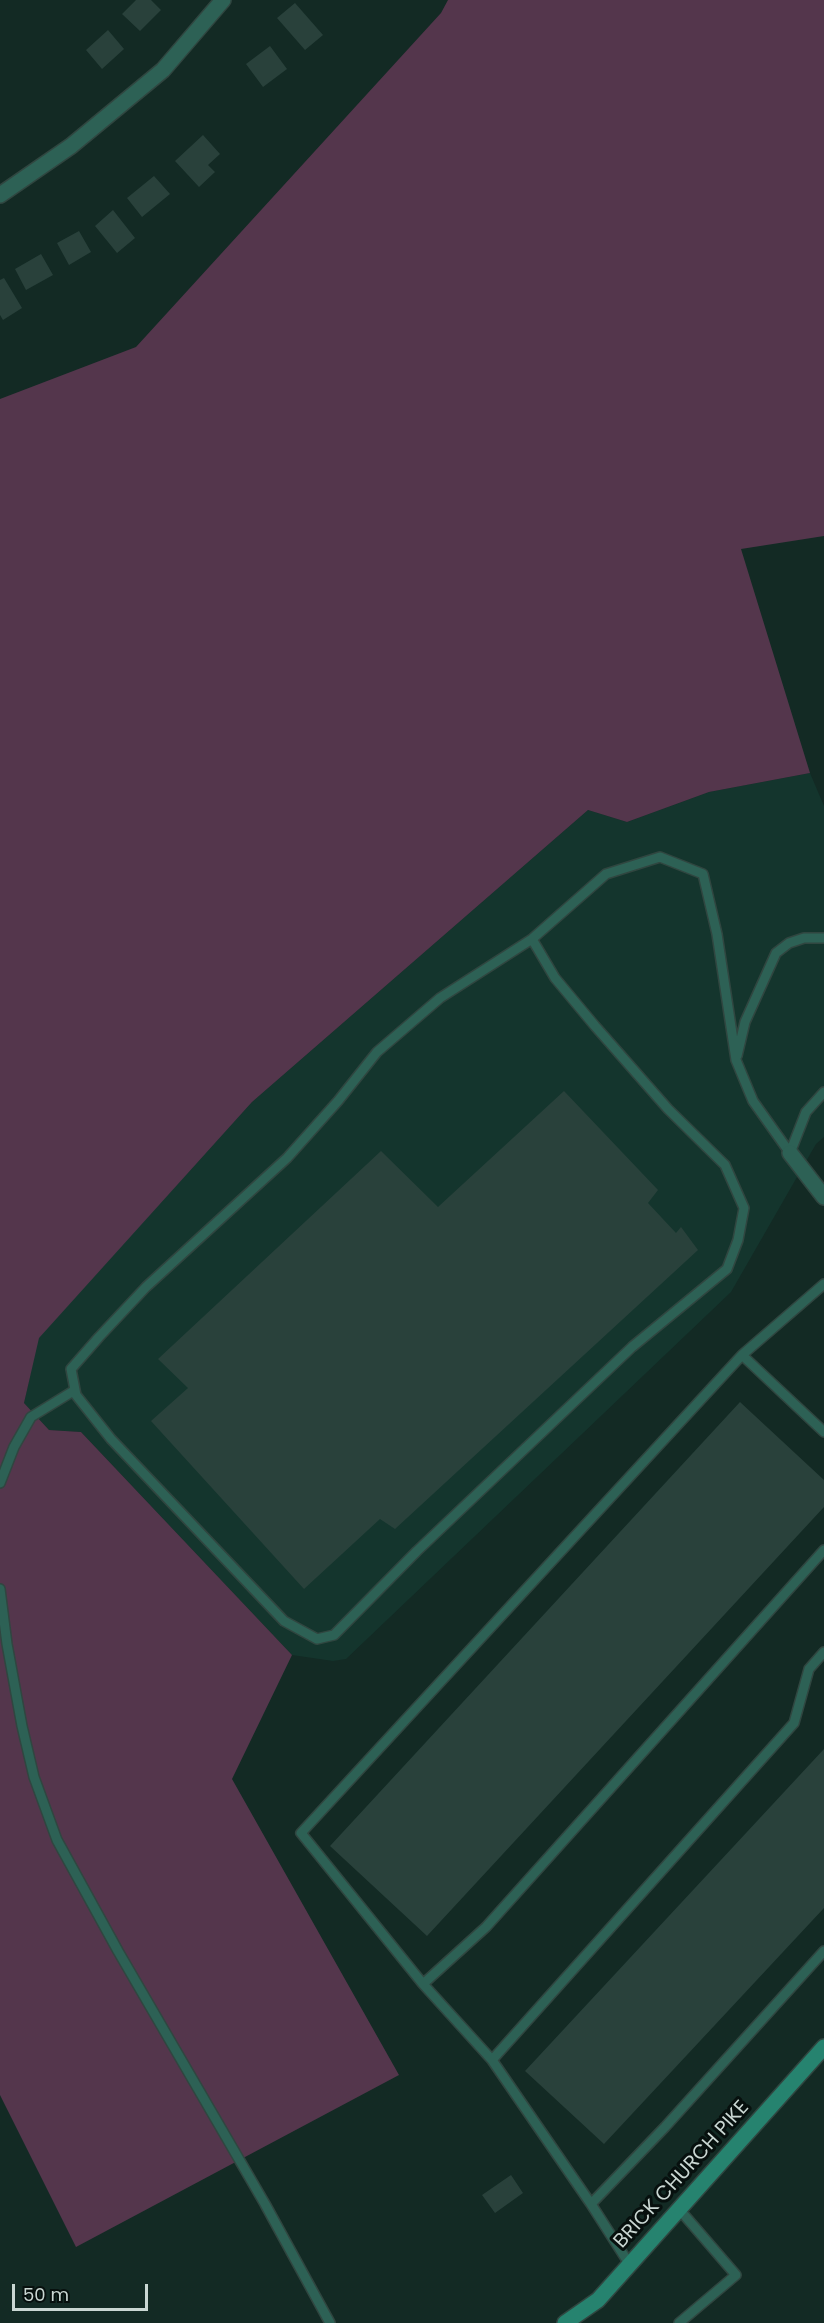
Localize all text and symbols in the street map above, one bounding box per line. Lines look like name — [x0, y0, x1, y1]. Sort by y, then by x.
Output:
street label: BRICK CHURCH PIKE — [609, 2096, 755, 2254]
scale bar — [15, 2272, 152, 2310]
text: 50 m — [23, 2282, 69, 2307]

